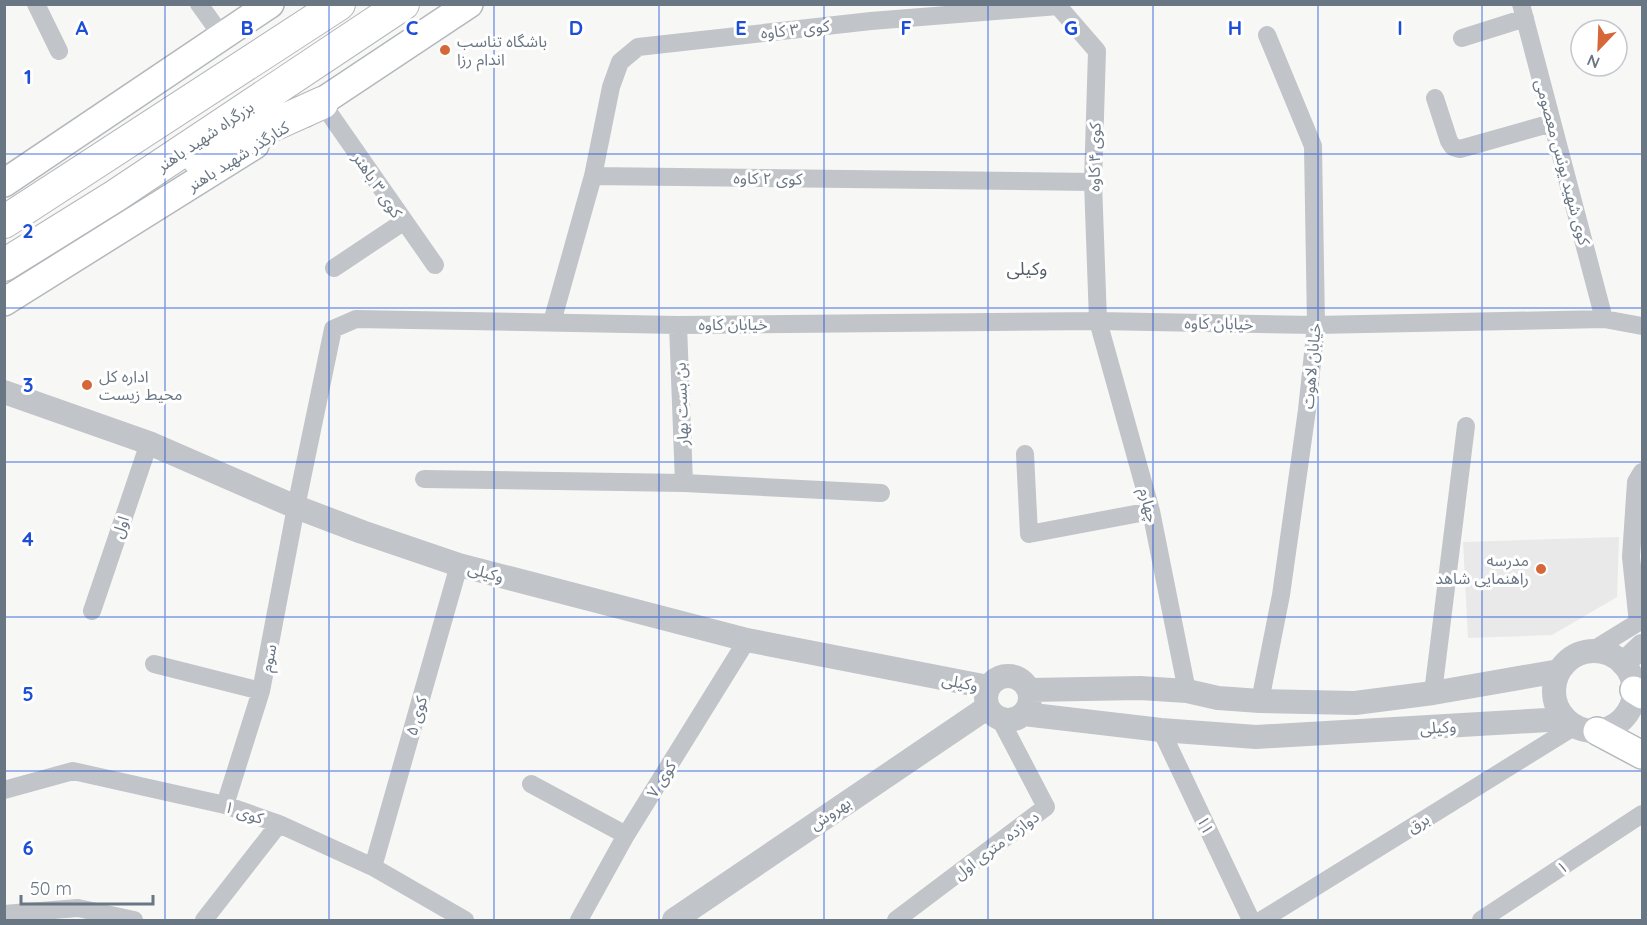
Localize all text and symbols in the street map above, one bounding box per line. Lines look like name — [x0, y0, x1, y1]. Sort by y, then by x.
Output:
text: A — [76, 15, 89, 40]
text: B — [240, 15, 254, 40]
text: C — [406, 15, 419, 40]
text: D — [569, 15, 583, 40]
text: E — [735, 15, 747, 40]
street label: کوی ۳ کاوه — [760, 15, 831, 43]
text: F — [900, 15, 912, 40]
text: G — [1064, 15, 1078, 40]
text: H — [1228, 15, 1242, 40]
text: I — [1397, 15, 1403, 40]
north arrow — [1569, 18, 1629, 78]
place label: باشگاه تناسب اندام رزا — [457, 31, 547, 72]
marker: باشگاه تناسب اندام رزا — [438, 43, 452, 57]
text: N — [1584, 50, 1602, 73]
text: 1 — [24, 64, 32, 89]
street label: کوی شهید یونس معصومی — [1531, 77, 1595, 248]
street label: بزرگراه شهید باهنر — [152, 96, 257, 176]
street label: کنارگذر شهید باهنر — [182, 116, 293, 196]
street label: کوی ۴ کاوه — [1083, 122, 1105, 192]
street label: کوی ۳ باهنر — [348, 148, 407, 222]
street label: کوی ۲ کاوه — [733, 167, 803, 189]
text: 2 — [22, 218, 34, 243]
district label: وکیلی — [1007, 257, 1047, 280]
street label: خیابان کاوه — [1184, 312, 1254, 334]
street label: خیابان کاوه — [698, 314, 768, 334]
street label: خیابان لاهوت — [1297, 322, 1325, 410]
street label: بن بست بهار — [670, 362, 692, 447]
place label: اداره کل محیط زیست — [99, 366, 183, 404]
text: 3 — [23, 372, 33, 397]
marker: اداره کل محیط زیست — [80, 378, 94, 392]
street label: چهارم — [1132, 486, 1163, 525]
street label: اول — [107, 513, 134, 541]
text: 4 — [22, 526, 34, 551]
place label: مدرسه راهنمایی شاهد — [1435, 550, 1529, 588]
street label: وکیلی — [466, 558, 506, 586]
marker: مدرسه راهنمایی شاهد — [1534, 562, 1548, 576]
street label: سوم — [256, 642, 283, 674]
street label: وکیلی — [940, 669, 980, 695]
text: 5 — [22, 681, 34, 706]
street label: کوی ۵ — [401, 694, 431, 738]
street label: وکیلی — [1419, 716, 1457, 738]
street label: کوی ۷ — [642, 756, 680, 801]
street label: بهروش — [806, 792, 854, 834]
street label: کوی ۱ — [222, 796, 266, 828]
street label: دوازده متری اول — [949, 806, 1043, 884]
street label: برق — [1403, 809, 1433, 837]
street label: ۱۱ — [1193, 812, 1219, 838]
text: 6 — [22, 835, 34, 860]
street label: ۱ — [1553, 856, 1571, 878]
scale bar — [21, 868, 153, 906]
text: 50 m — [30, 877, 72, 900]

